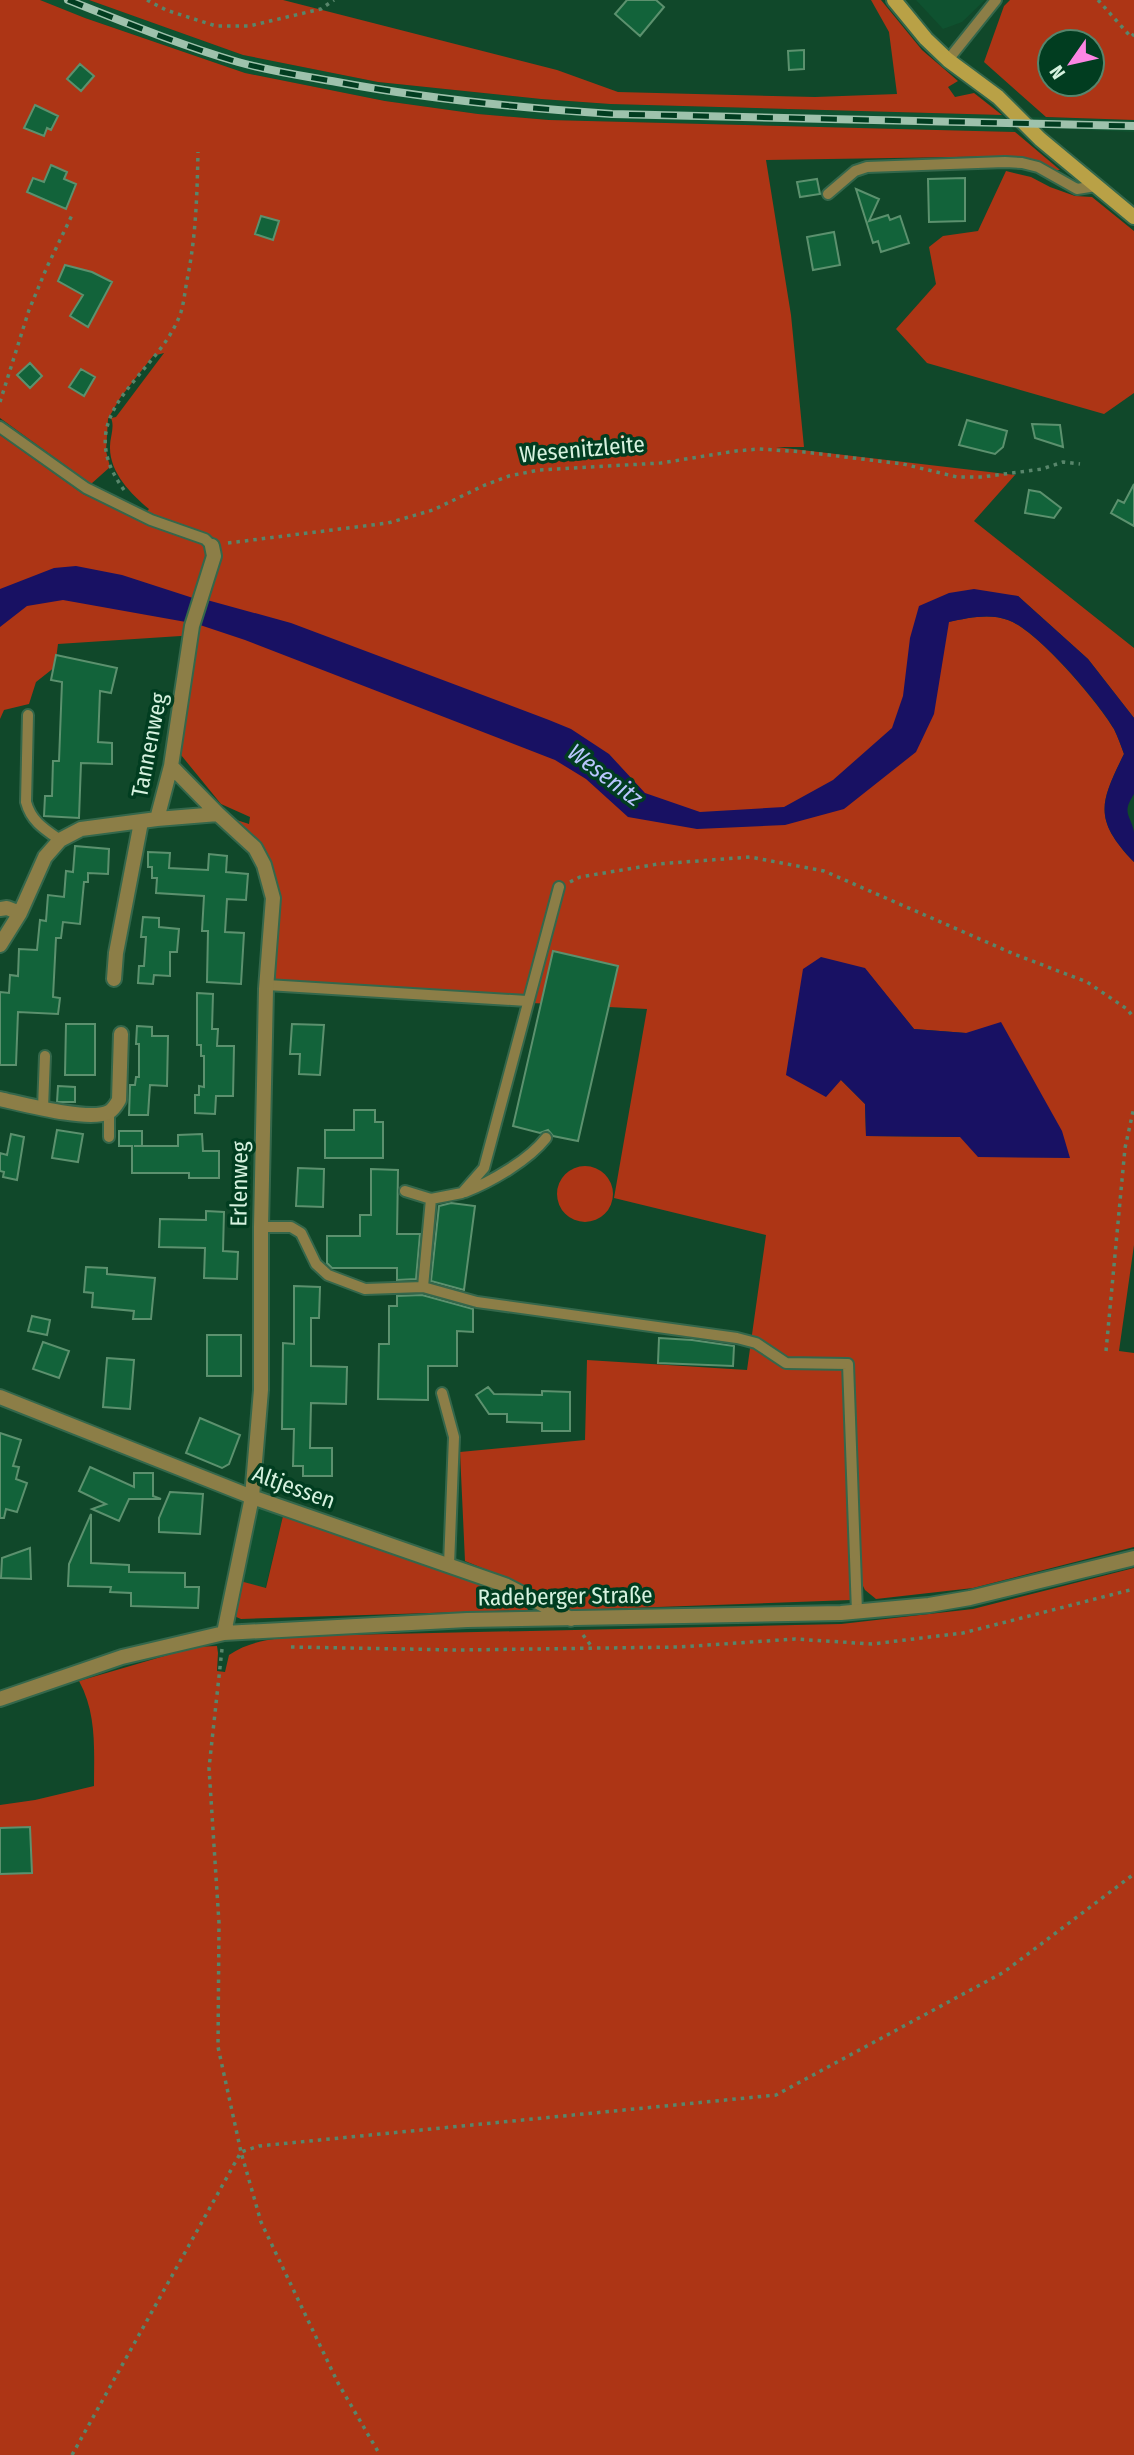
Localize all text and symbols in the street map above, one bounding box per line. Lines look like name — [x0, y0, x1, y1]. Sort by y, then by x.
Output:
north arrow — [1036, 28, 1106, 98]
text: N — [1045, 61, 1070, 83]
street label: Wesenitzleite — [518, 430, 646, 468]
street label: Tannenweg — [125, 690, 173, 800]
water label: Wesenitz — [562, 738, 648, 813]
street label: Erlenweg — [224, 1141, 254, 1227]
street label: Altjessen — [249, 1459, 339, 1515]
street label: Radeberger Straße — [477, 1580, 653, 1612]

